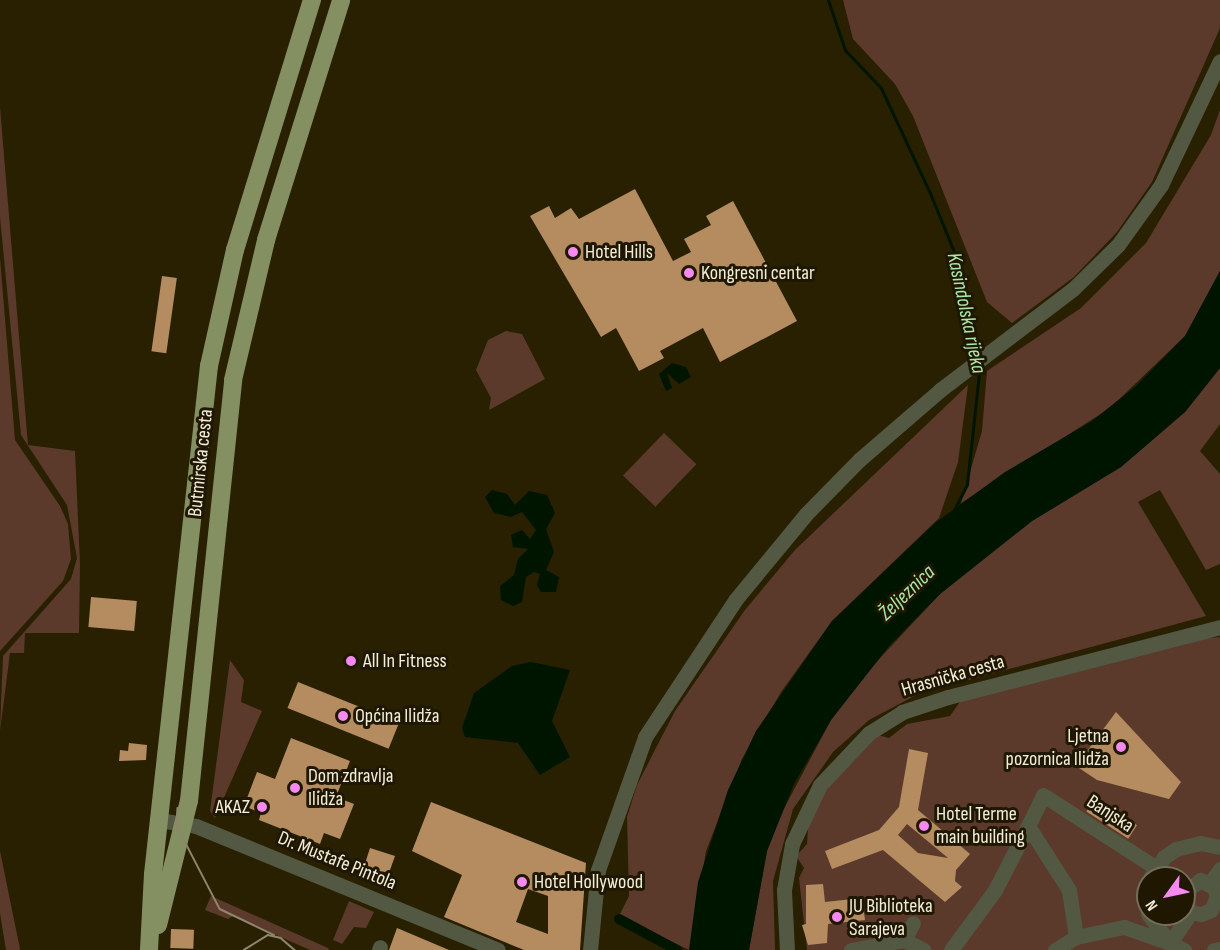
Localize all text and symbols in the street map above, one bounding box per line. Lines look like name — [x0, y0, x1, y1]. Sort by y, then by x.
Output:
place label: Hotel Hills — [585, 240, 653, 264]
marker: Hotel Hills — [566, 245, 580, 259]
water label: Kasindolska rijeka — [941, 250, 991, 376]
place label: Kongresni centar — [701, 261, 815, 285]
marker: Kongresni centar — [682, 266, 696, 280]
street label: Butmirska cesta — [183, 408, 219, 518]
water label: Željeznica — [873, 560, 941, 626]
place label: All In Fitness — [363, 649, 447, 673]
street label: Hrasnička cesta — [899, 650, 1007, 702]
marker: All In Fitness — [344, 654, 358, 668]
place label: Općina Ilidža — [355, 704, 439, 728]
marker: Općina Ilidža — [336, 709, 350, 723]
place label: Ljetna pozornica Ilidža — [1006, 724, 1109, 771]
marker: Ljetna pozornica Ilidža — [1114, 740, 1128, 754]
place label: Dom zdravlja Ilidža — [308, 765, 394, 812]
marker: Dom zdravlja Ilidža — [286, 779, 304, 797]
street label: Banjska — [1082, 790, 1138, 838]
place label: AKAZ — [215, 795, 250, 819]
marker: AKAZ — [255, 800, 269, 814]
place label: Hotel Terme main building — [936, 802, 1025, 849]
marker: Hotel Terme main building — [917, 819, 931, 833]
street label: Dr. Mustafe Pintola — [274, 826, 400, 896]
north arrow — [1136, 866, 1196, 926]
place label: Hotel Hollywood — [534, 870, 643, 894]
marker: Hotel Hollywood — [515, 875, 529, 889]
place label: JU Biblioteka Sarajeva — [849, 894, 933, 941]
text: N — [1142, 896, 1162, 914]
marker: JU Biblioteka Sarajeva — [830, 910, 844, 924]

